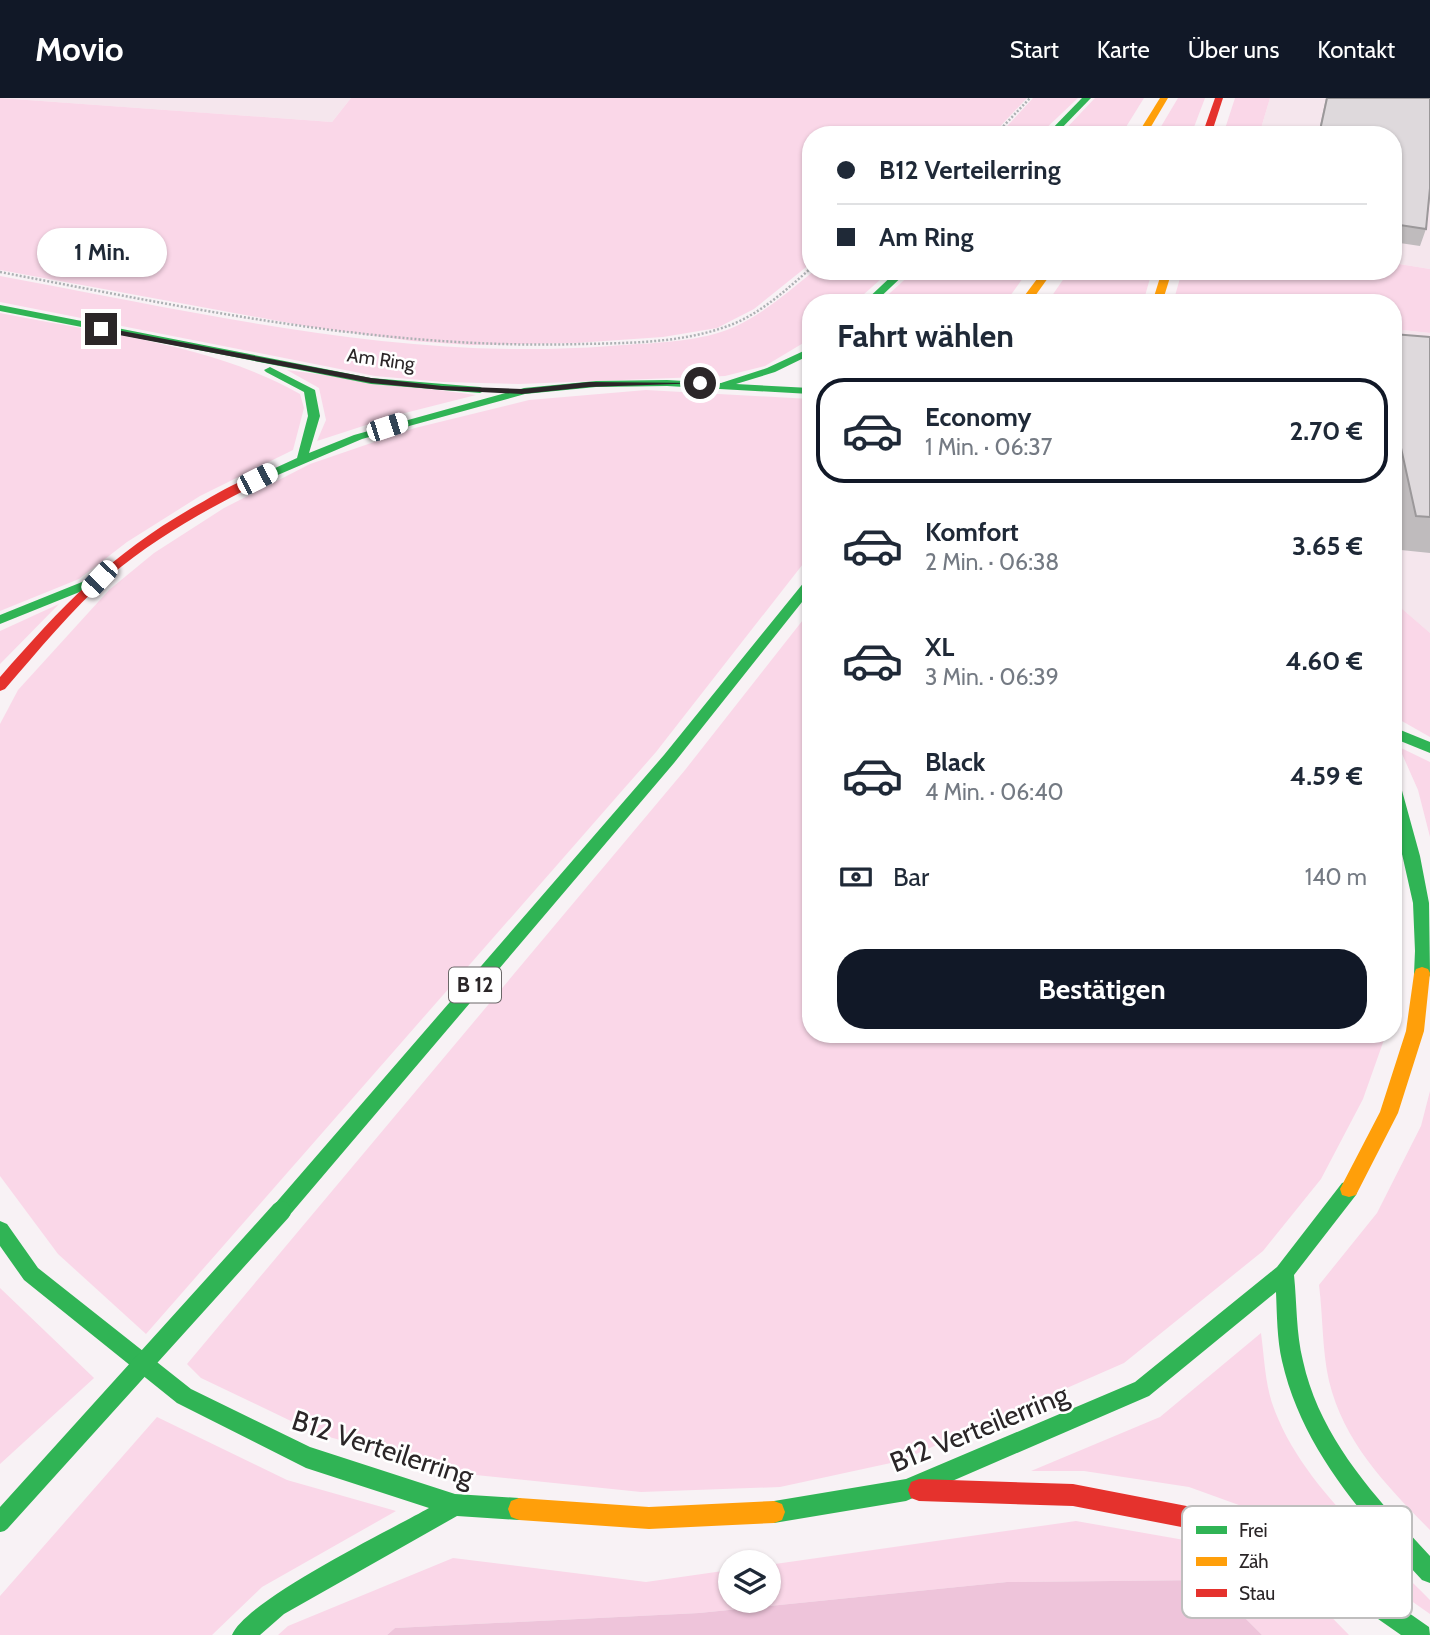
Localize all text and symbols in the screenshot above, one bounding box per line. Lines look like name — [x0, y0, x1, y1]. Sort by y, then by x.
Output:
text: Movio — [35, 29, 124, 69]
text: Start — [1010, 35, 1059, 64]
text: Karte — [1097, 35, 1150, 64]
text: Über uns — [1188, 35, 1279, 64]
text: Kontakt — [1317, 35, 1395, 64]
text: B12 Verteilerring — [879, 154, 1061, 186]
text: Am Ring — [879, 221, 973, 253]
callout: 1 Min. — [36, 228, 166, 276]
text: 1 Min. — [74, 238, 130, 266]
route end — [85, 313, 117, 345]
text: Fahrt wählen — [837, 316, 1014, 355]
street label: Am Ring — [346, 343, 417, 376]
route start — [684, 367, 716, 399]
icon: car — [841, 399, 904, 462]
text: Economy — [925, 401, 1031, 433]
car — [364, 411, 411, 443]
text: 2.70 € — [1290, 415, 1363, 447]
text: 1 Min. · 06:37 — [925, 433, 1052, 461]
car — [234, 460, 281, 498]
icon: car — [841, 514, 904, 577]
text: Komfort — [925, 516, 1019, 548]
text: 3.65 € — [1292, 530, 1363, 562]
text: 2 Min. · 06:38 — [925, 548, 1059, 576]
car — [77, 556, 122, 602]
icon: car — [841, 629, 904, 692]
text: XL — [925, 631, 954, 663]
text: 4.60 € — [1286, 645, 1363, 677]
text: 3 Min. · 06:39 — [925, 663, 1059, 691]
icon: car — [841, 744, 904, 807]
text: Black — [925, 746, 985, 778]
text: 4.59 € — [1290, 760, 1363, 792]
text: 4 Min. · 06:40 — [925, 778, 1064, 806]
icon: cash — [837, 858, 875, 896]
text: Bar — [893, 861, 929, 893]
text: 140 m — [1305, 863, 1367, 891]
button: Bestätigen — [837, 949, 1367, 1029]
road number: B 12 — [449, 968, 501, 1002]
street label: B12 Verteilerring — [885, 1376, 1074, 1479]
street label: B12 Verteilerring — [288, 1403, 479, 1494]
legend — [1182, 1506, 1412, 1618]
text: Frei — [1239, 1519, 1268, 1542]
map controls — [718, 1550, 781, 1613]
button: layers — [718, 1550, 781, 1613]
text: Zäh — [1239, 1550, 1269, 1573]
text: Stau — [1239, 1582, 1275, 1605]

